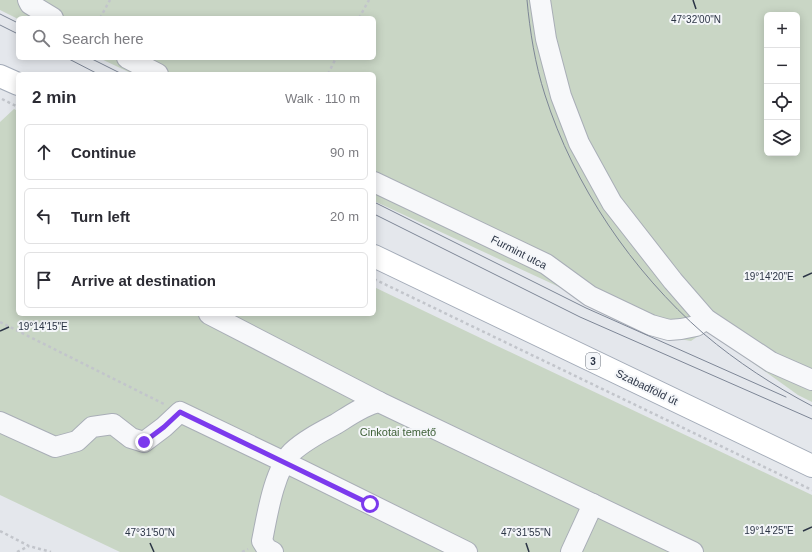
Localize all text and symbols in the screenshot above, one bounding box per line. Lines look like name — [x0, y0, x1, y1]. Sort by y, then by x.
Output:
map controls — [764, 12, 800, 156]
button: + — [764, 12, 800, 48]
text: 47°32'00"N — [671, 14, 721, 25]
search box — [16, 16, 376, 60]
icon: search — [30, 27, 52, 49]
text: Search here — [62, 30, 144, 47]
button: − — [764, 48, 800, 84]
button: locate — [764, 84, 800, 120]
text: 2 min — [32, 88, 76, 107]
text: Walk · 110 m — [285, 91, 360, 106]
button: layers — [764, 120, 800, 156]
icon: ahead — [33, 141, 55, 163]
text: Continue — [71, 144, 136, 161]
text: 90 m — [330, 145, 359, 160]
icon: left — [33, 205, 55, 227]
text: Turn left — [71, 208, 130, 225]
text: 20 m — [330, 209, 359, 224]
street label: Furmint utca — [489, 233, 550, 272]
icon: arrive — [33, 269, 55, 291]
text: 19°14'20"E — [744, 271, 794, 282]
text: Arrive at destination — [71, 272, 216, 289]
text: 19°14'15"E — [18, 321, 68, 332]
road number: 3 — [586, 353, 600, 369]
street label: Szabadföld út — [614, 367, 680, 407]
park label: Cinkotai temető — [360, 426, 436, 438]
route end — [135, 433, 153, 451]
route start — [361, 495, 379, 513]
text: 19°14'25"E — [744, 525, 794, 536]
text: 47°31'50"N — [125, 527, 175, 538]
text: 47°31'55"N — [501, 527, 551, 538]

